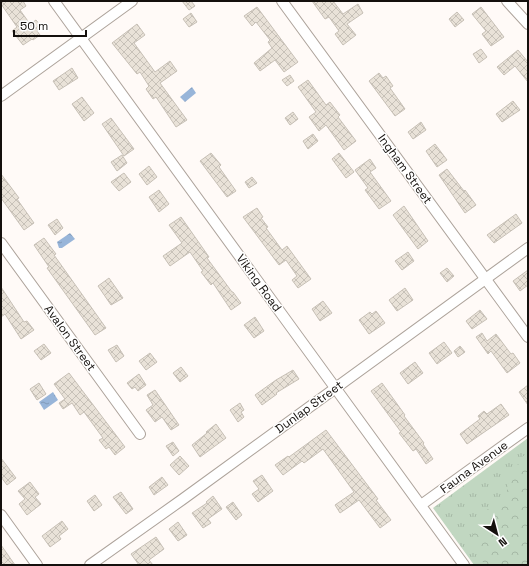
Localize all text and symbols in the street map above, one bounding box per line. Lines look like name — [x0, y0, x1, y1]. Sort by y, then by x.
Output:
scale bar — [14, 12, 86, 38]
text: 50 m — [20, 18, 48, 34]
street label: Ingham Street — [374, 131, 436, 207]
street label: Viking Road — [233, 251, 285, 315]
street label: Avalon Street — [41, 302, 99, 374]
street label: Dunlap Street — [272, 377, 346, 437]
street label: Fauna Avenue — [437, 437, 511, 497]
north arrow — [477, 514, 517, 554]
text: N — [496, 534, 510, 550]

